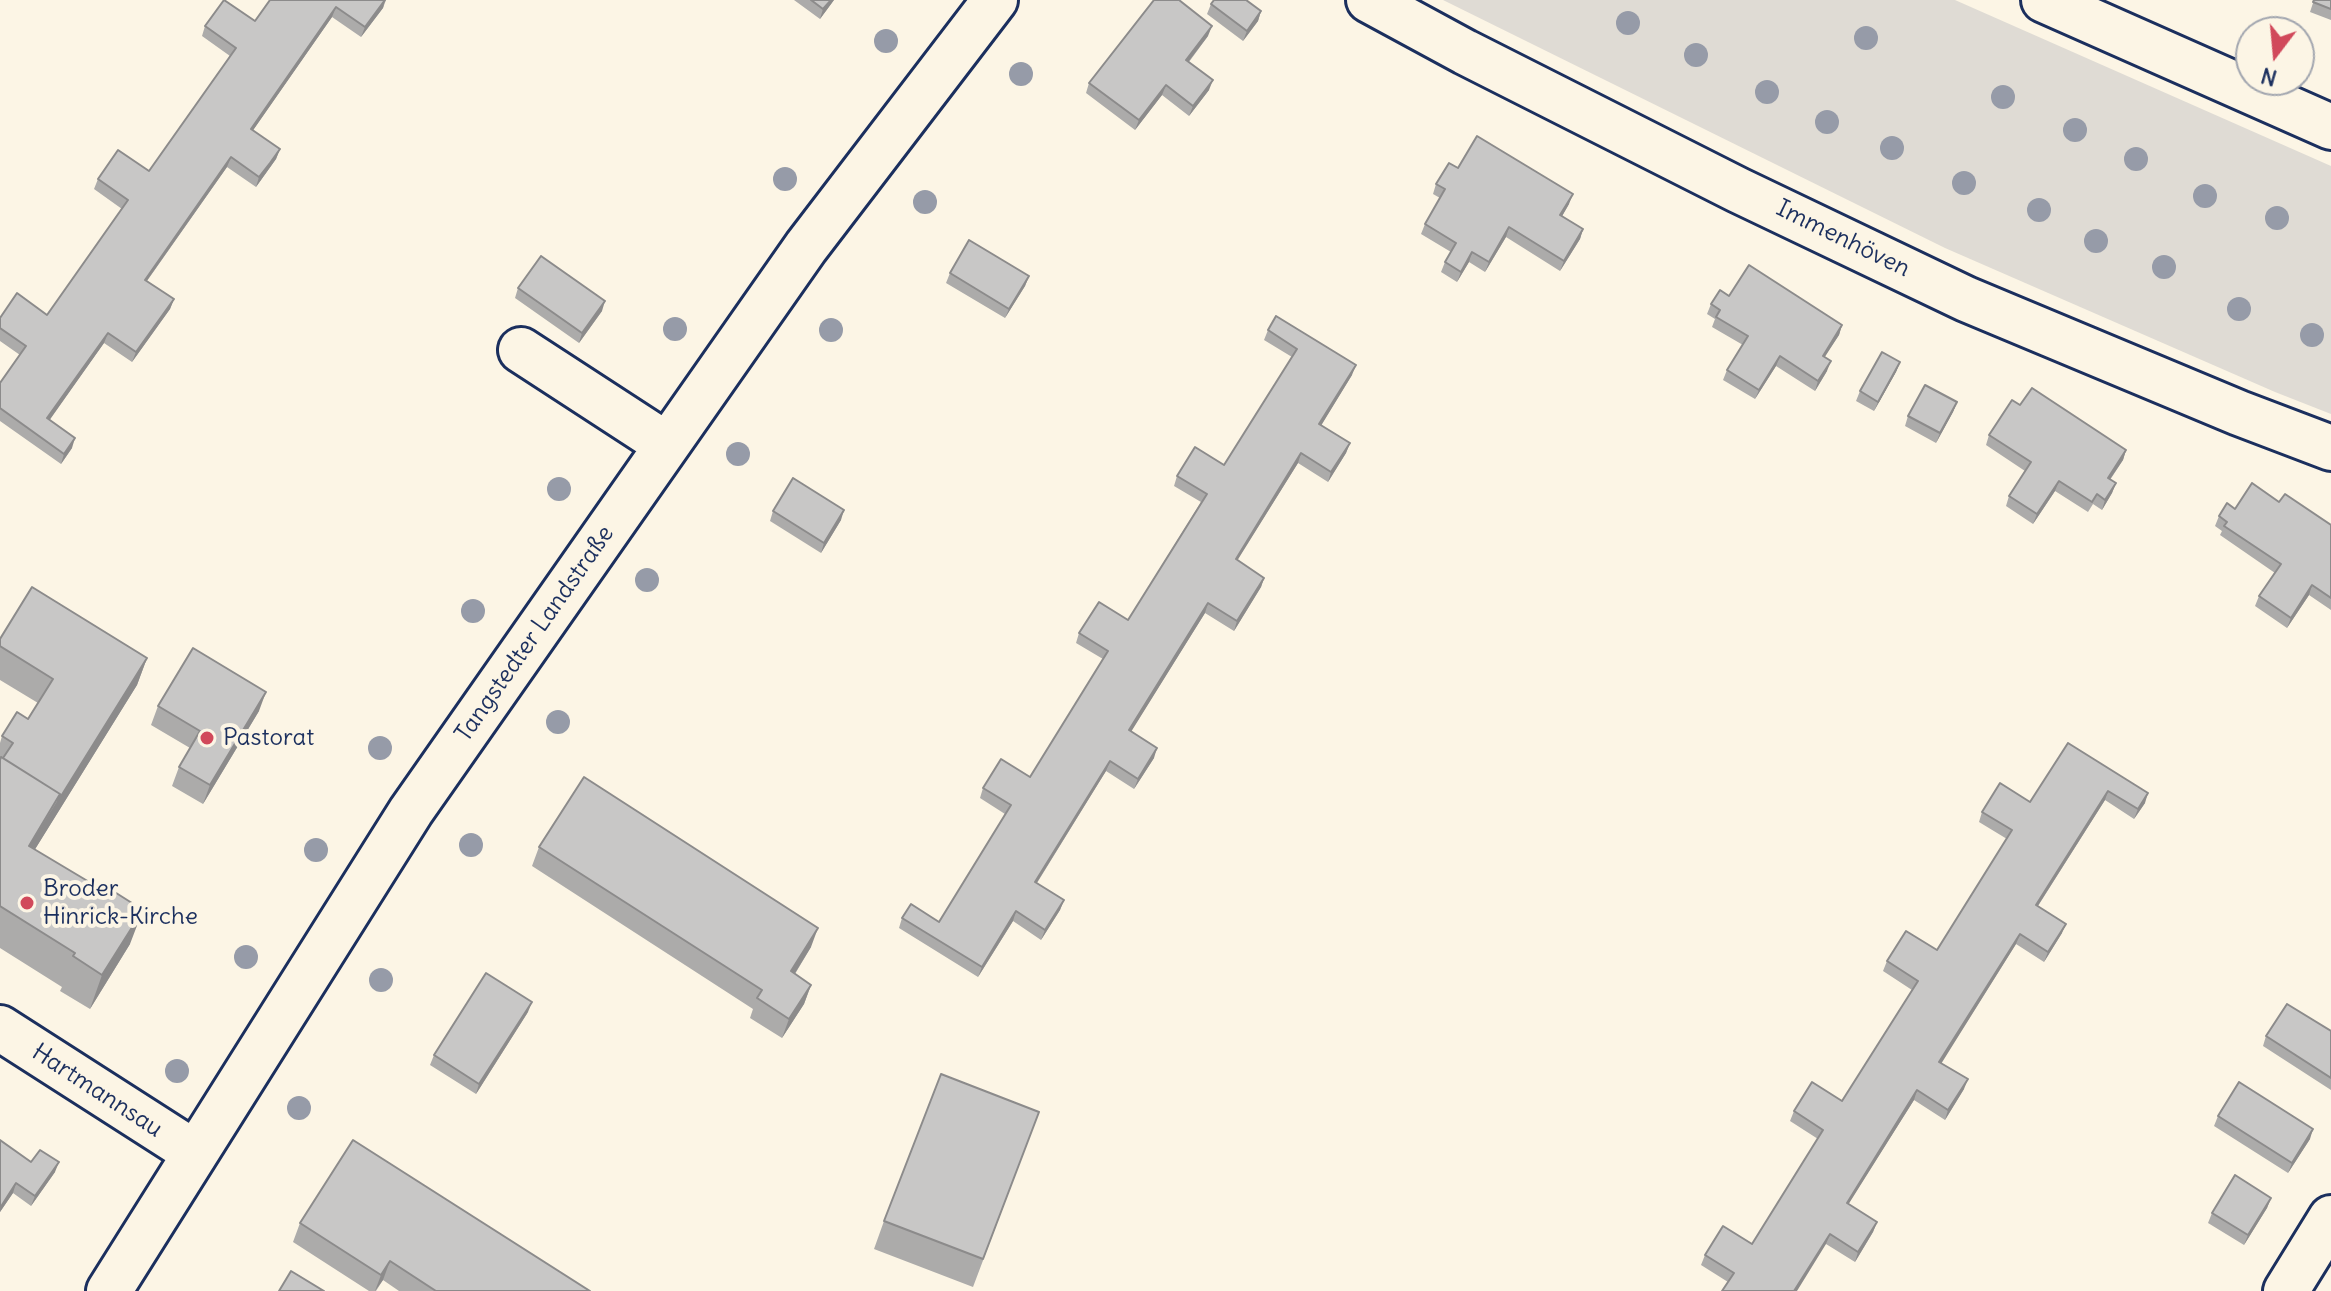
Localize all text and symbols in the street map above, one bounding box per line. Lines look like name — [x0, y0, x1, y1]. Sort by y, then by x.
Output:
north arrow — [2235, 16, 2315, 96]
text: N — [2258, 62, 2280, 93]
street label: Immenhöven — [1772, 194, 1914, 284]
street label: Tangstedter Landstraße — [450, 521, 620, 747]
place label: Pastorat — [223, 724, 314, 752]
marker: Pastorat — [198, 729, 216, 747]
place label: Broder Hinrick-Kirche — [43, 875, 198, 931]
marker: Broder Hinrick-Kirche — [18, 894, 36, 912]
street label: Hartmannsau — [26, 1038, 168, 1144]

